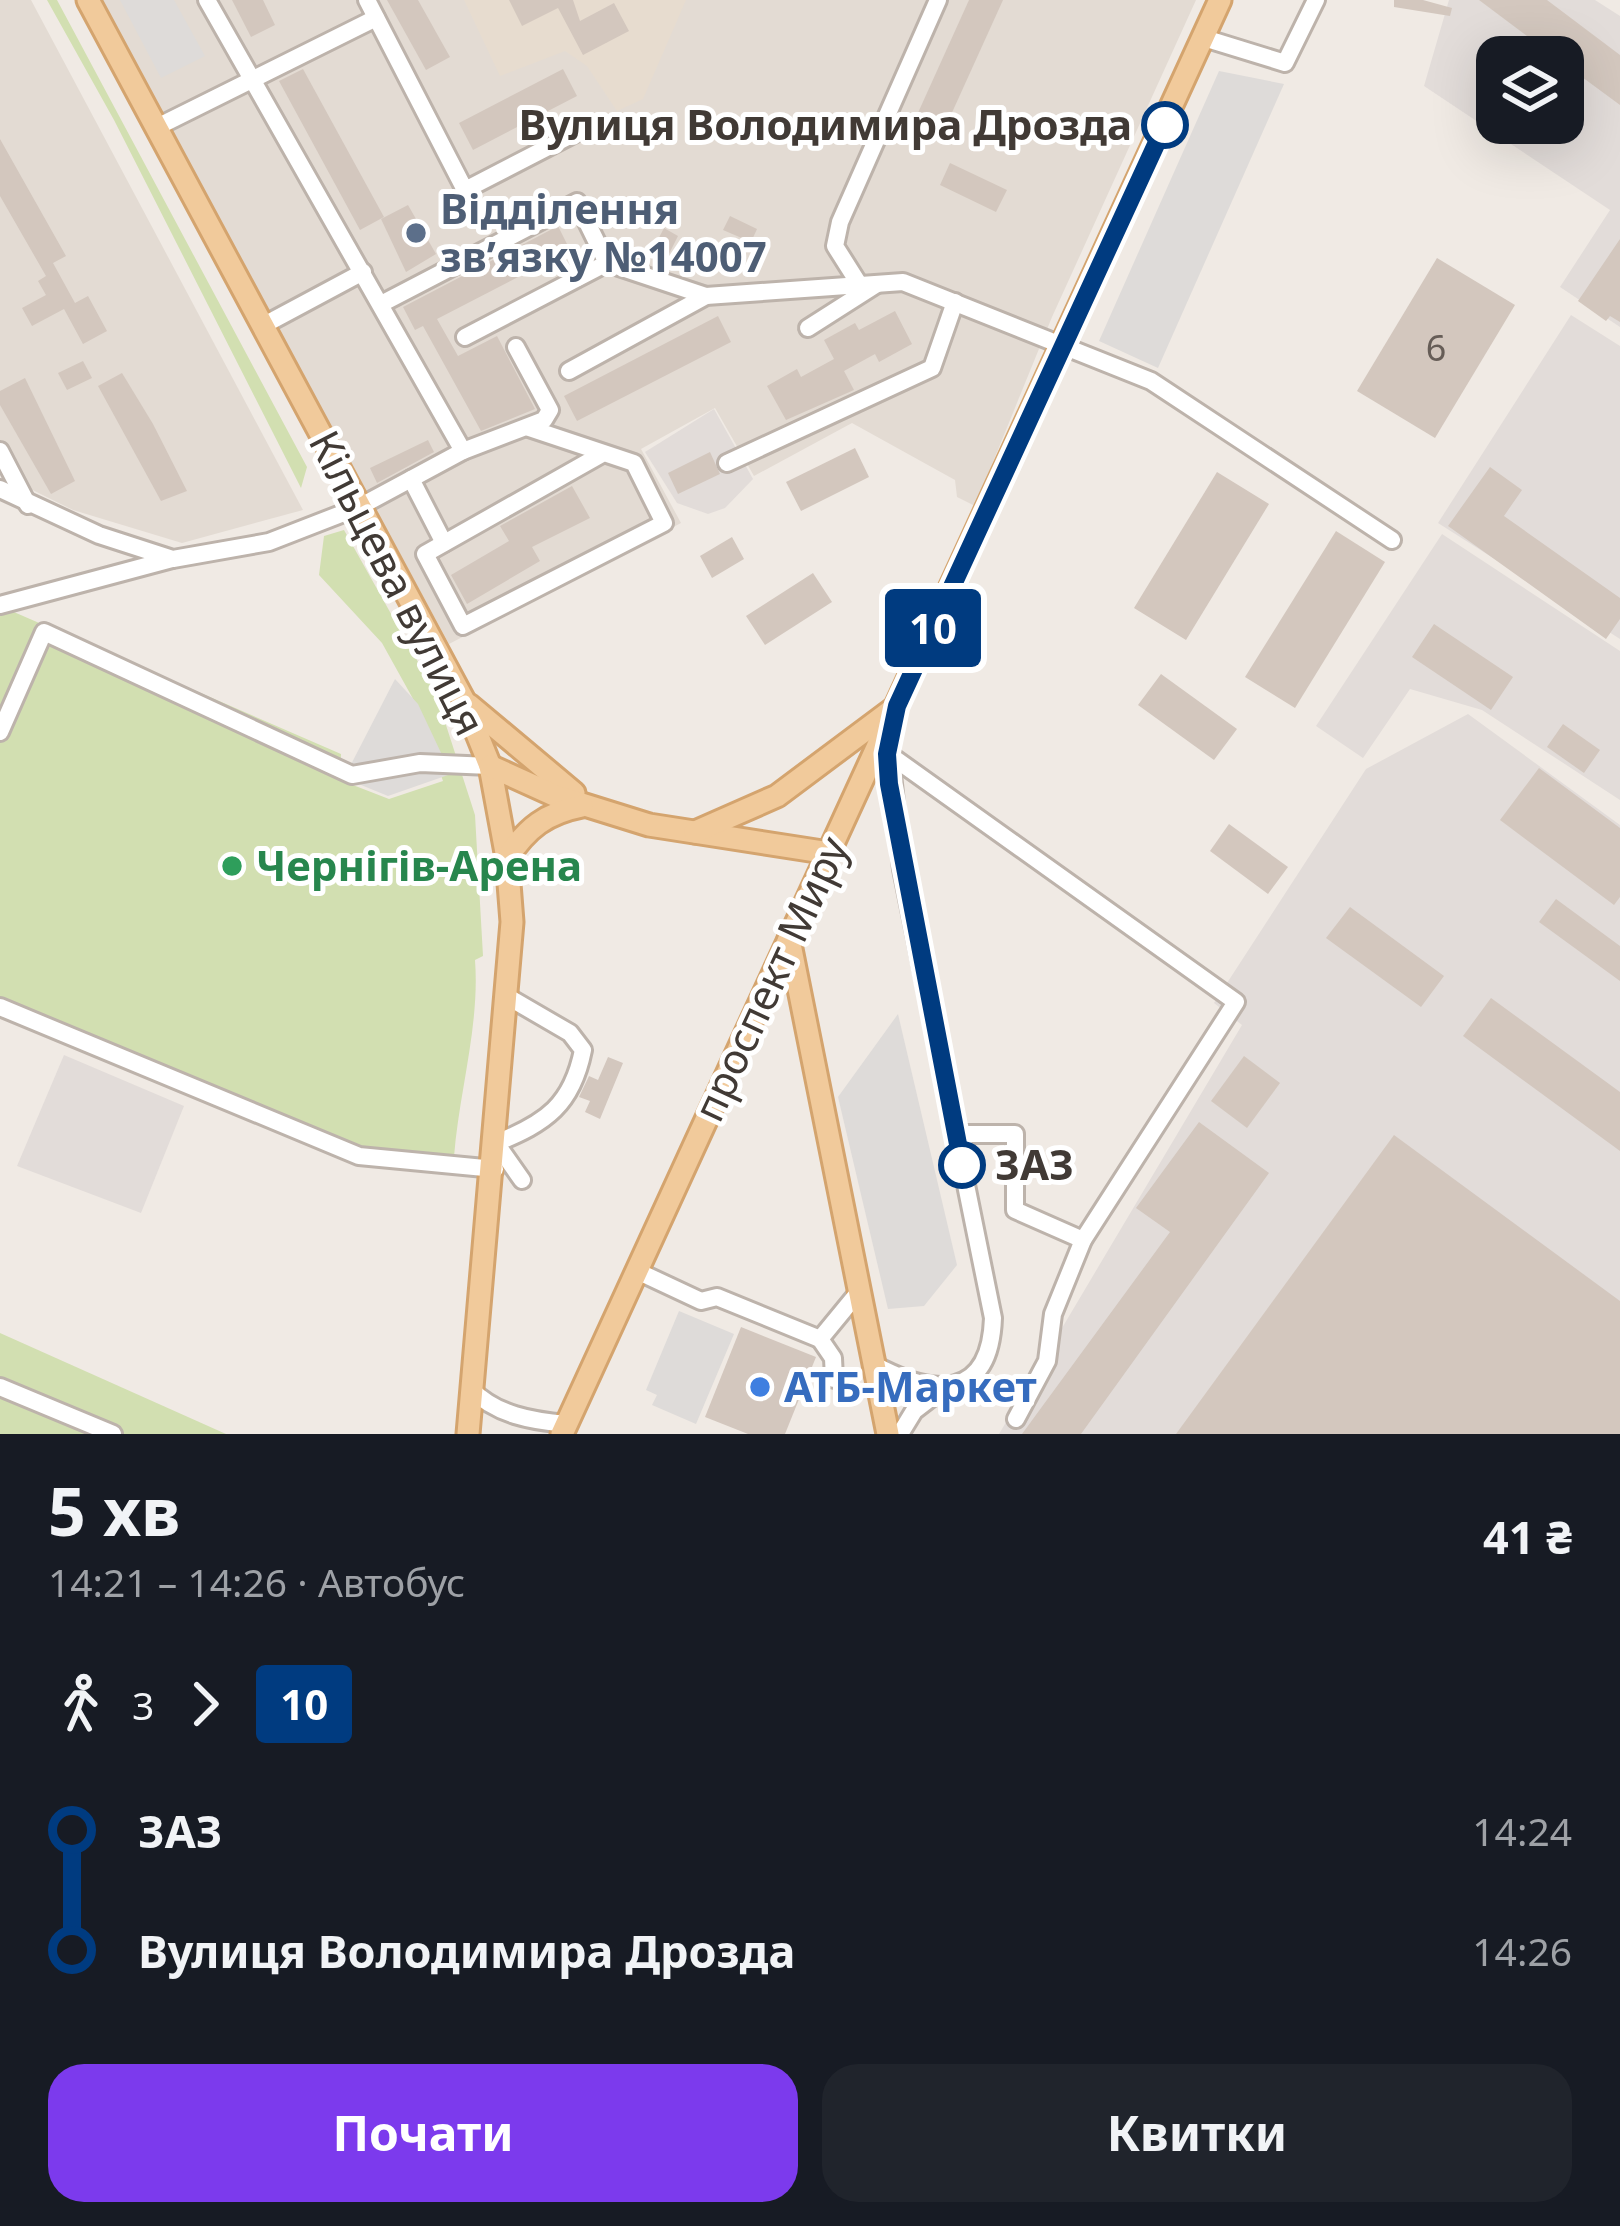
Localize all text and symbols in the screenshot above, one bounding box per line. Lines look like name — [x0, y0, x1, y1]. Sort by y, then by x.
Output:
map controls — [1476, 36, 1584, 144]
button: layers — [1476, 36, 1584, 144]
place label: Вулиця Володимира Дрозда — [519, 95, 1132, 152]
marker: Вулиця Володимира Дрозда — [1143, 103, 1187, 147]
place label: Відділення зв’язку №14007 — [440, 179, 767, 284]
marker: Відділення зв’язку №14007 — [403, 220, 429, 246]
house number: 6 — [1426, 323, 1446, 372]
street label: Кільцева вулиця — [297, 420, 500, 744]
line badge: 10 — [879, 589, 987, 667]
text: 10 — [909, 599, 957, 656]
street label: проспект Миру — [679, 826, 861, 1130]
place label: Чернігів-Арена — [256, 836, 582, 893]
marker: Чернігів-Арена — [219, 853, 245, 879]
place label: ЗАЗ — [995, 1135, 1074, 1192]
marker: ЗАЗ — [940, 1143, 984, 1187]
place label: АТБ-Маркет — [784, 1357, 1037, 1414]
marker: АТБ-Маркет — [747, 1374, 773, 1400]
text: 5 хв — [48, 1465, 180, 1555]
text: 41 ₴ — [1483, 1506, 1572, 1567]
text: 14:21 – 14:26 · Автобус — [48, 1555, 465, 1608]
icon: walk — [48, 1671, 114, 1737]
icon: forward — [172, 1671, 238, 1737]
text: 10 — [280, 1675, 328, 1732]
text: 3 — [132, 1678, 154, 1731]
text: ЗАЗ — [138, 1800, 223, 1861]
text: 14:24 — [1472, 1804, 1572, 1857]
text: Вулиця Володимира Дрозда — [138, 1920, 795, 1981]
text: 14:26 — [1472, 1924, 1572, 1977]
button: Почати — [48, 2064, 798, 2202]
button: Квитки — [822, 2064, 1572, 2202]

